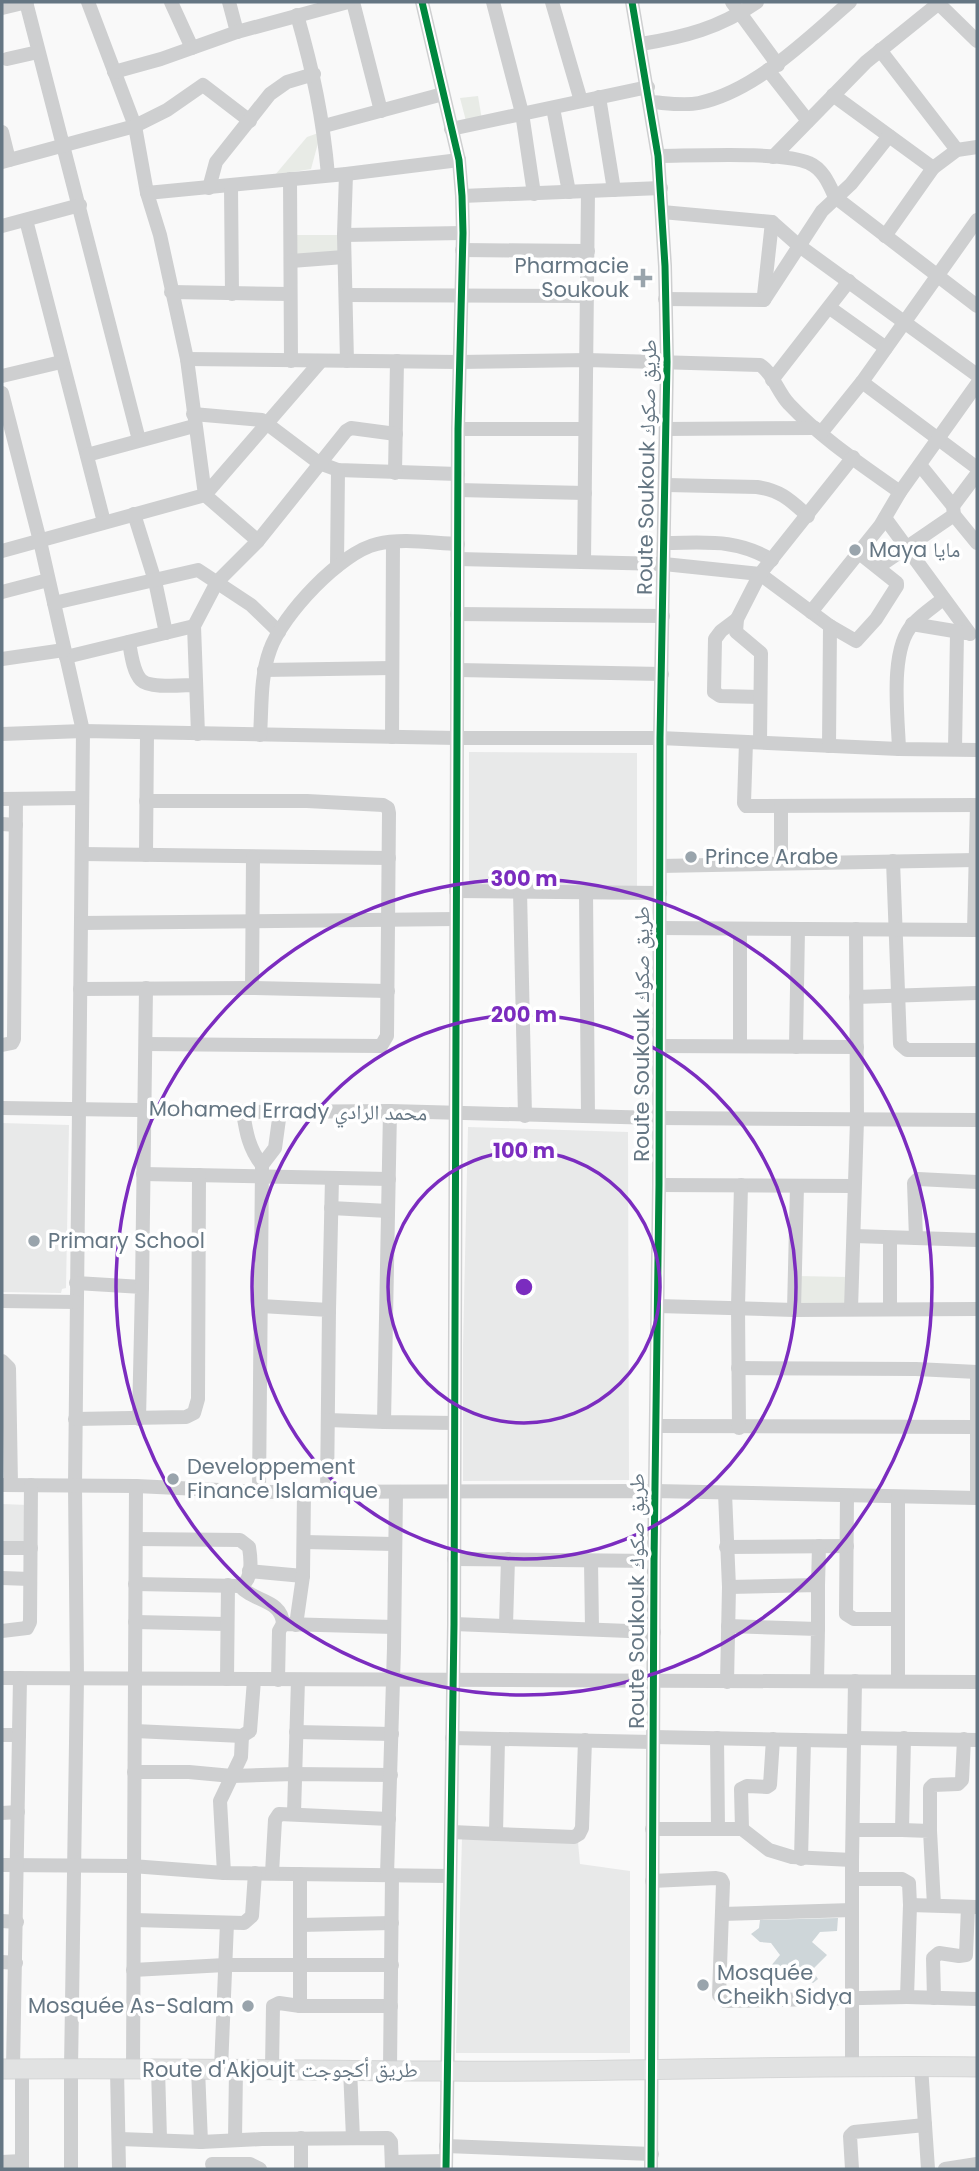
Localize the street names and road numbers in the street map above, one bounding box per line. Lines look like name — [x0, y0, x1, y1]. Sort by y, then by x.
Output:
street label: Route Soukouk طريق صكوك — [630, 339, 663, 595]
street label: Route Soukouk طريق صكوك — [627, 906, 656, 1162]
street label: Mohamed Errady محمد الرادي — [149, 1094, 427, 1130]
street label: Route Soukouk طريق صكوك — [622, 1473, 651, 1729]
street label: Route d'Akjoujt طريق أكجوجت — [142, 2055, 418, 2084]

